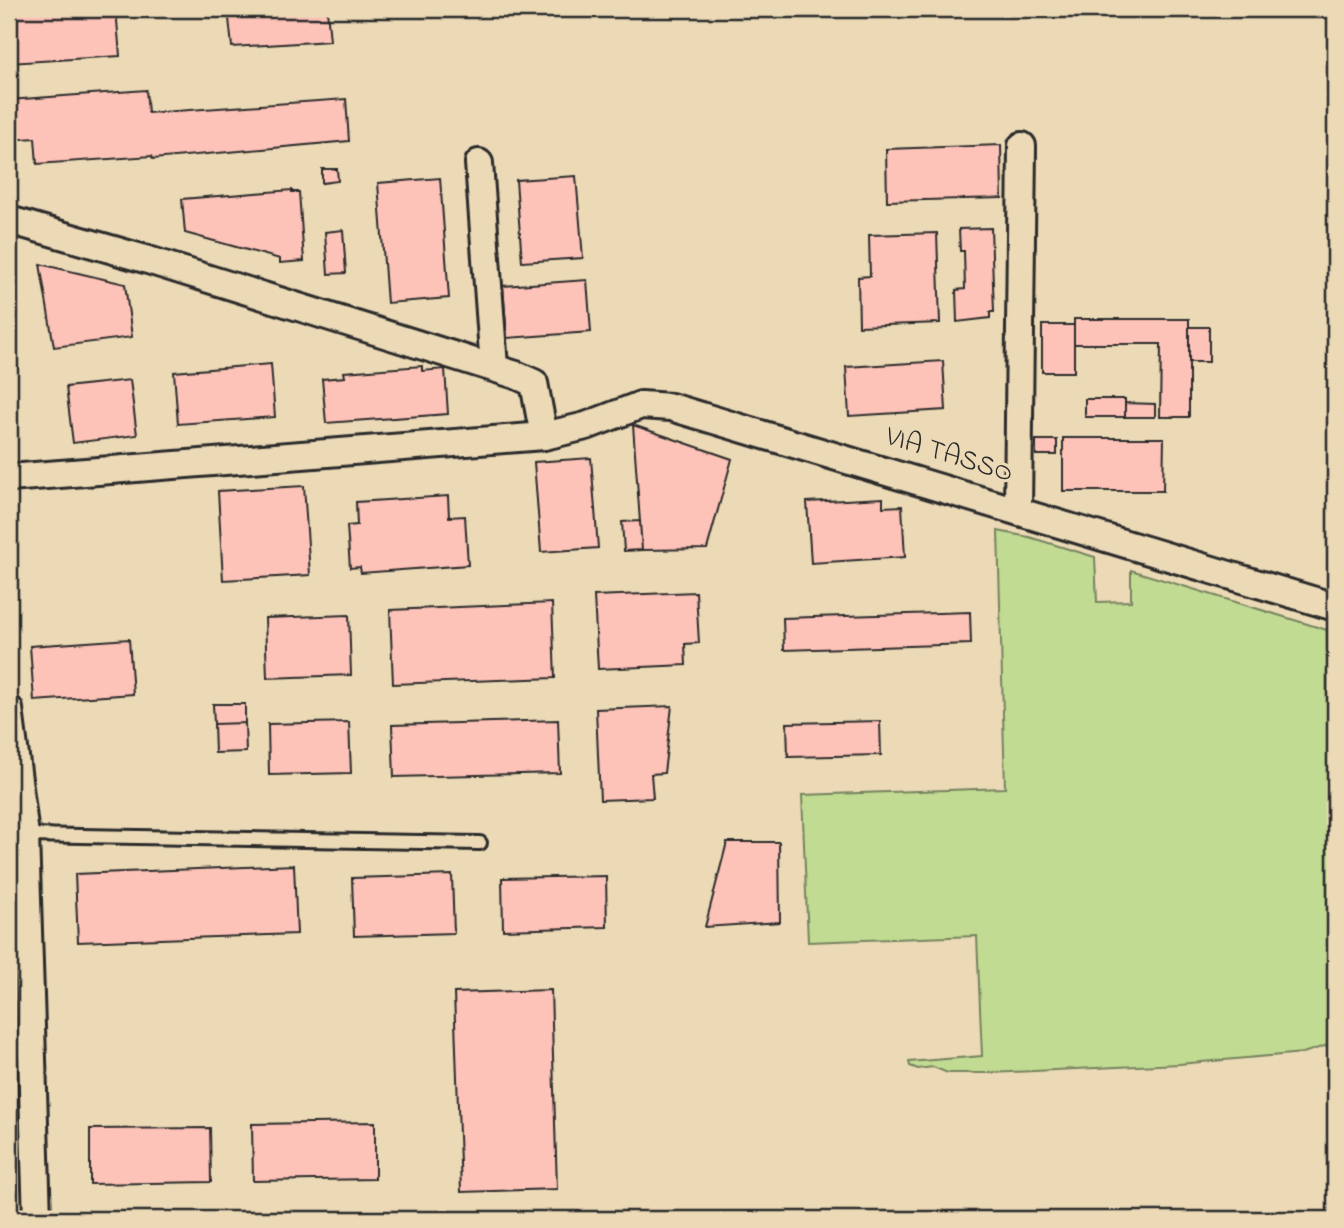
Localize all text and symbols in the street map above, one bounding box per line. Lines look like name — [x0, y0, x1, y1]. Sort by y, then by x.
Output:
street label: VIA TASSO — [879, 417, 1018, 495]

